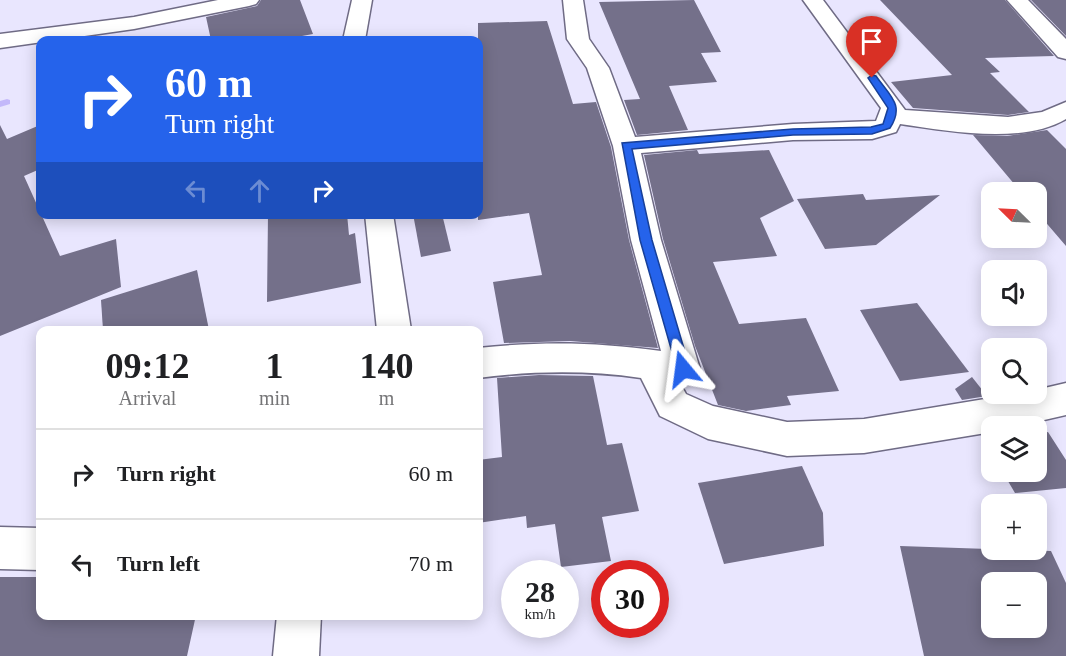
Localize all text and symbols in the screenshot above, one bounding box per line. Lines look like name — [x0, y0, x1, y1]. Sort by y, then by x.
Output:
pin — [846, 16, 897, 78]
icon: arrive — [855, 25, 888, 58]
icon: right — [66, 60, 144, 138]
text: 60 m — [165, 60, 253, 106]
text: Turn right — [165, 109, 274, 139]
icon: left — [180, 174, 213, 207]
icon: ahead — [243, 174, 276, 207]
icon: right — [306, 174, 339, 207]
north arrow — [981, 182, 1047, 248]
map controls — [981, 182, 1047, 638]
button: sound — [981, 260, 1047, 326]
position arrow — [651, 337, 715, 401]
button: search — [981, 338, 1047, 404]
text: 09:12 — [105, 346, 189, 386]
text: 1 — [266, 346, 284, 386]
text: 140 — [360, 346, 414, 386]
text: Arrival — [119, 387, 176, 409]
text: min — [259, 387, 290, 409]
text: m — [379, 387, 394, 409]
button: layers — [981, 416, 1047, 482]
icon: right — [66, 458, 99, 491]
text: Turn right — [117, 461, 216, 486]
text: 60 m — [408, 461, 453, 486]
button: + — [981, 494, 1047, 560]
icon: left — [66, 548, 99, 581]
text: Turn left — [117, 551, 200, 576]
text: 70 m — [408, 551, 453, 576]
speed limit sign: 30 — [591, 560, 669, 638]
button: − — [981, 572, 1047, 638]
text: 28 — [525, 575, 555, 608]
text: km/h — [525, 606, 555, 622]

